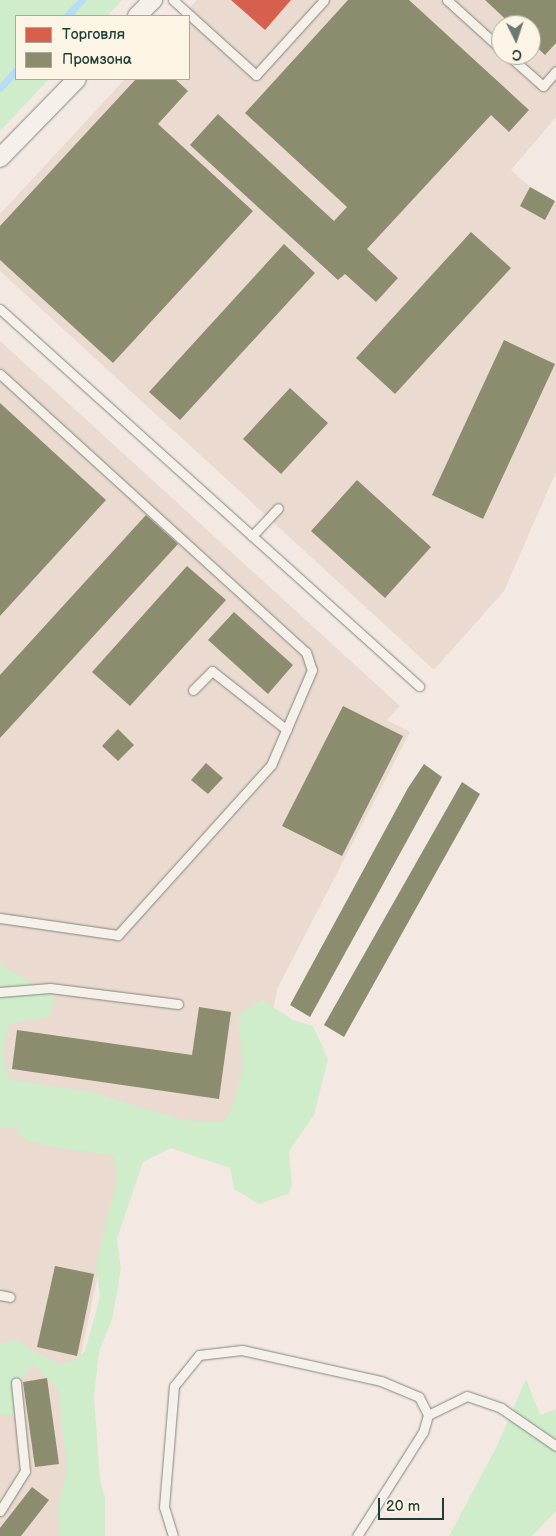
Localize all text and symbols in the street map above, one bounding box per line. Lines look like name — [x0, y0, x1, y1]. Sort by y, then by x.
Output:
legend — [15, 15, 190, 80]
north arrow — [491, 15, 541, 65]
text: Торговля — [62, 25, 125, 44]
text: С — [512, 46, 522, 63]
text: Промзона — [62, 50, 132, 69]
scale bar — [381, 1488, 447, 1520]
text: 20 m — [386, 1497, 420, 1516]

